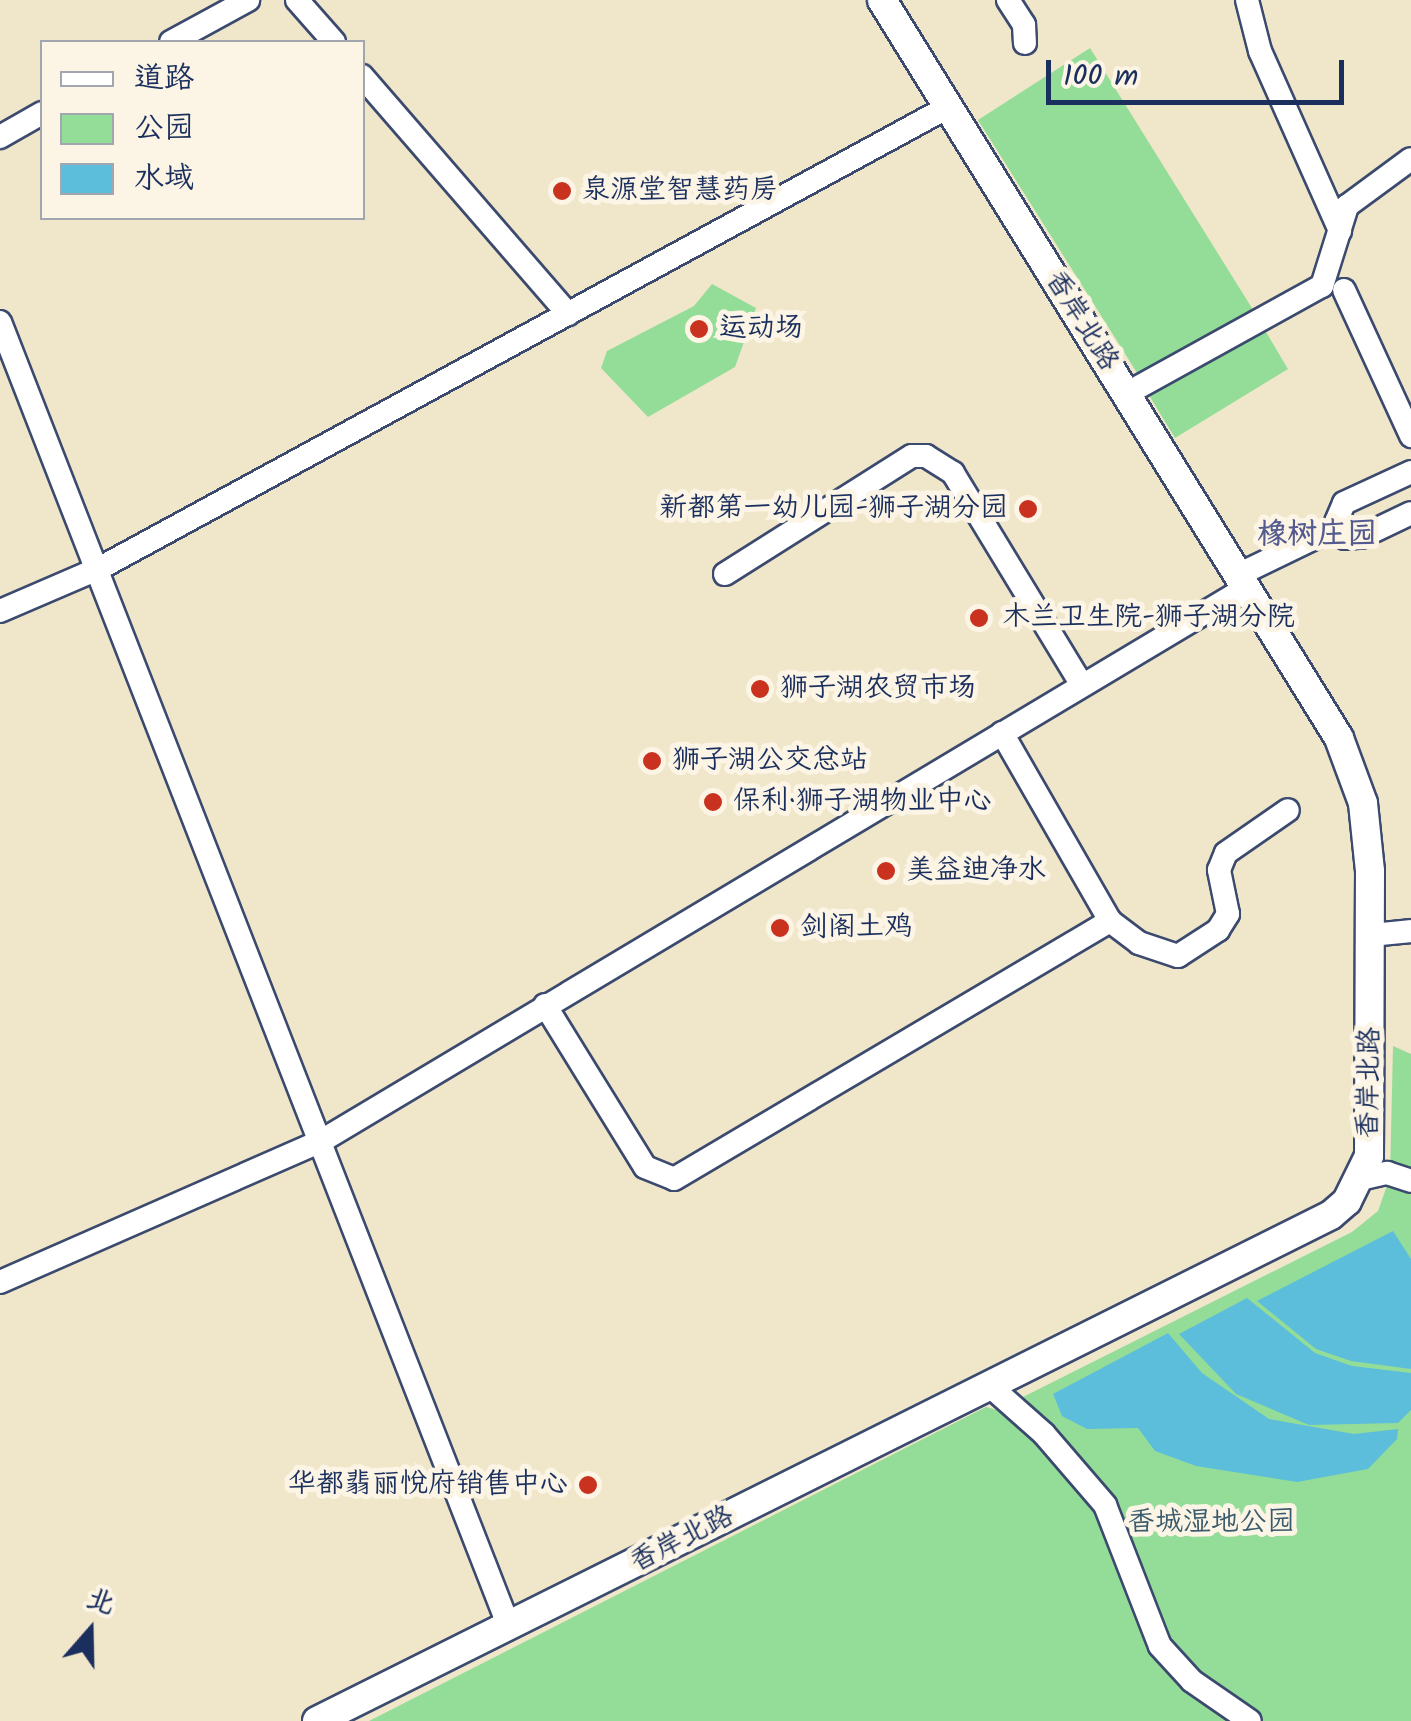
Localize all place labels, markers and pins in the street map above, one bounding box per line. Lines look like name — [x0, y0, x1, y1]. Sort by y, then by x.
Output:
place label: 泉源堂智慧药房 — [582, 174, 778, 208]
marker: 泉源堂智慧药房 — [551, 180, 573, 202]
place label: 运动场 — [719, 312, 803, 346]
marker: 运动场 — [688, 318, 710, 340]
place label: 新都第一幼儿园-狮子湖分园 — [659, 492, 1008, 526]
marker: 新都第一幼儿园-狮子湖分园 — [1017, 498, 1039, 520]
place label: 木兰卫生院-狮子湖分院 — [1002, 601, 1295, 635]
marker: 木兰卫生院-狮子湖分院 — [966, 605, 992, 631]
place label: 狮子湖农贸市场 — [780, 672, 976, 706]
marker: 狮子湖农贸市场 — [749, 678, 771, 700]
place label: 狮子湖公交总站 — [672, 744, 868, 778]
marker: 狮子湖公交总站 — [641, 750, 663, 772]
place label: 保利·狮子湖物业中心 — [733, 785, 992, 819]
marker: 保利·狮子湖物业中心 — [702, 791, 724, 813]
place label: 美益迪净水 — [906, 854, 1046, 888]
marker: 美益迪净水 — [875, 860, 897, 882]
place label: 剑阁土鸡 — [800, 911, 912, 945]
marker: 剑阁土鸡 — [769, 917, 791, 939]
place label: 华都翡丽悦府销售中心 — [288, 1468, 568, 1502]
marker: 华都翡丽悦府销售中心 — [577, 1474, 599, 1496]

